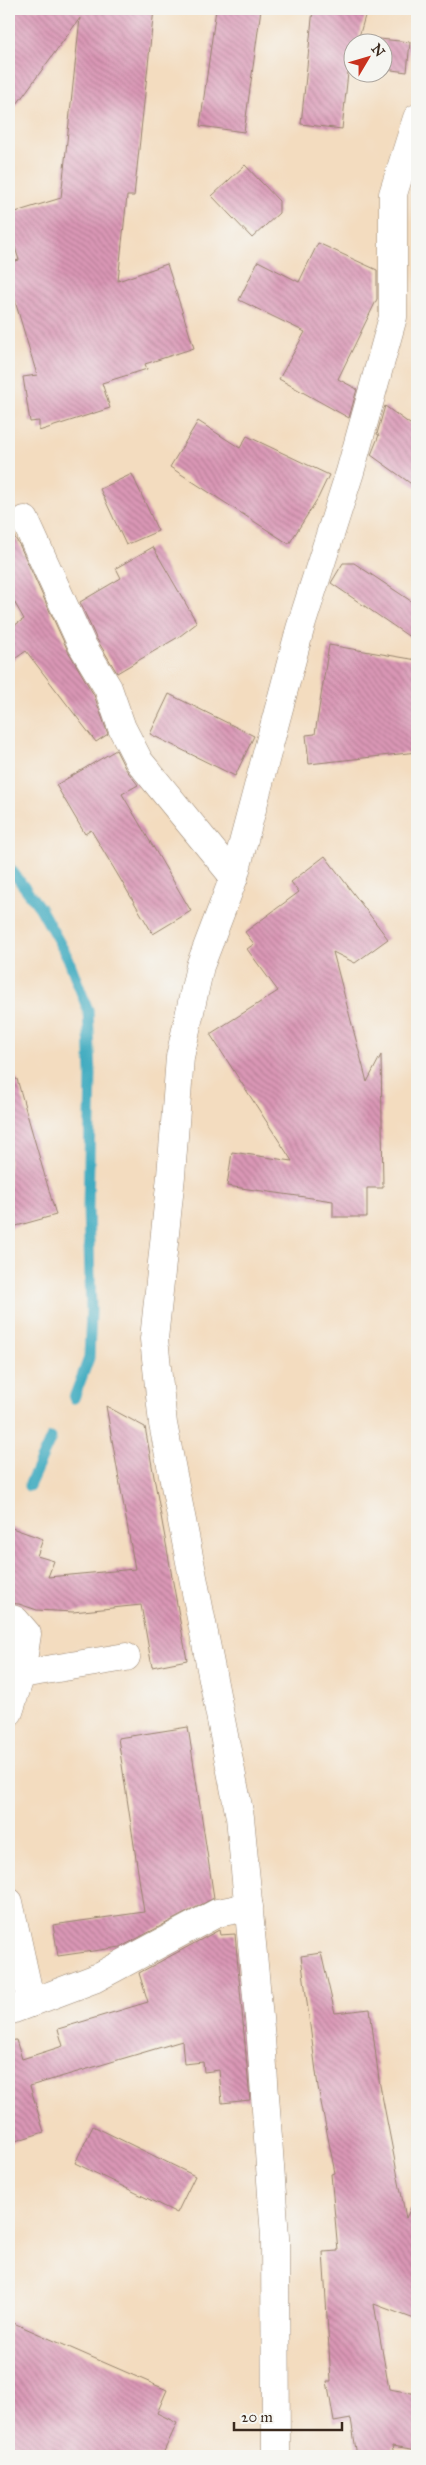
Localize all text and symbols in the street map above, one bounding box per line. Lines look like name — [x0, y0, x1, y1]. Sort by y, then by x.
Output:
north arrow — [344, 32, 394, 82]
text: N — [367, 40, 388, 60]
scale bar — [234, 2400, 341, 2432]
text: 20 m — [241, 2408, 273, 2426]

